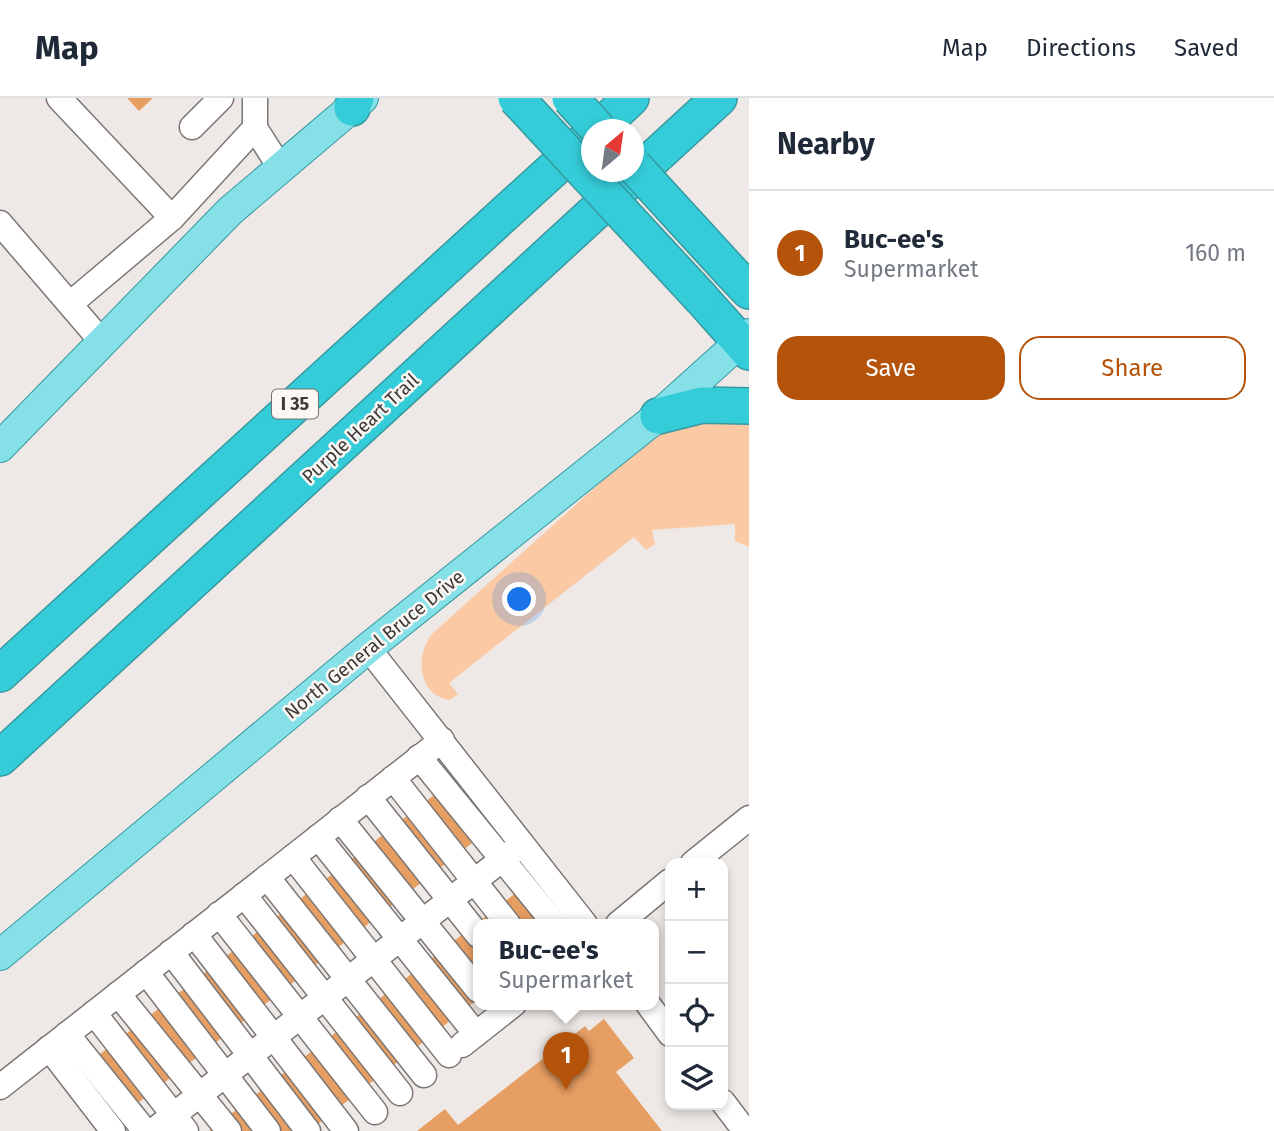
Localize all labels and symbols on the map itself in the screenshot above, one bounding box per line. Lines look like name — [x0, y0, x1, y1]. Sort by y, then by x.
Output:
north arrow — [581, 119, 644, 182]
street label: Purple Heart Trail — [297, 368, 424, 488]
road number: I 35 — [272, 390, 318, 418]
street label: North General Bruce Drive — [280, 565, 469, 724]
your location — [502, 582, 536, 616]
pin: 1 — [543, 1032, 589, 1090]

